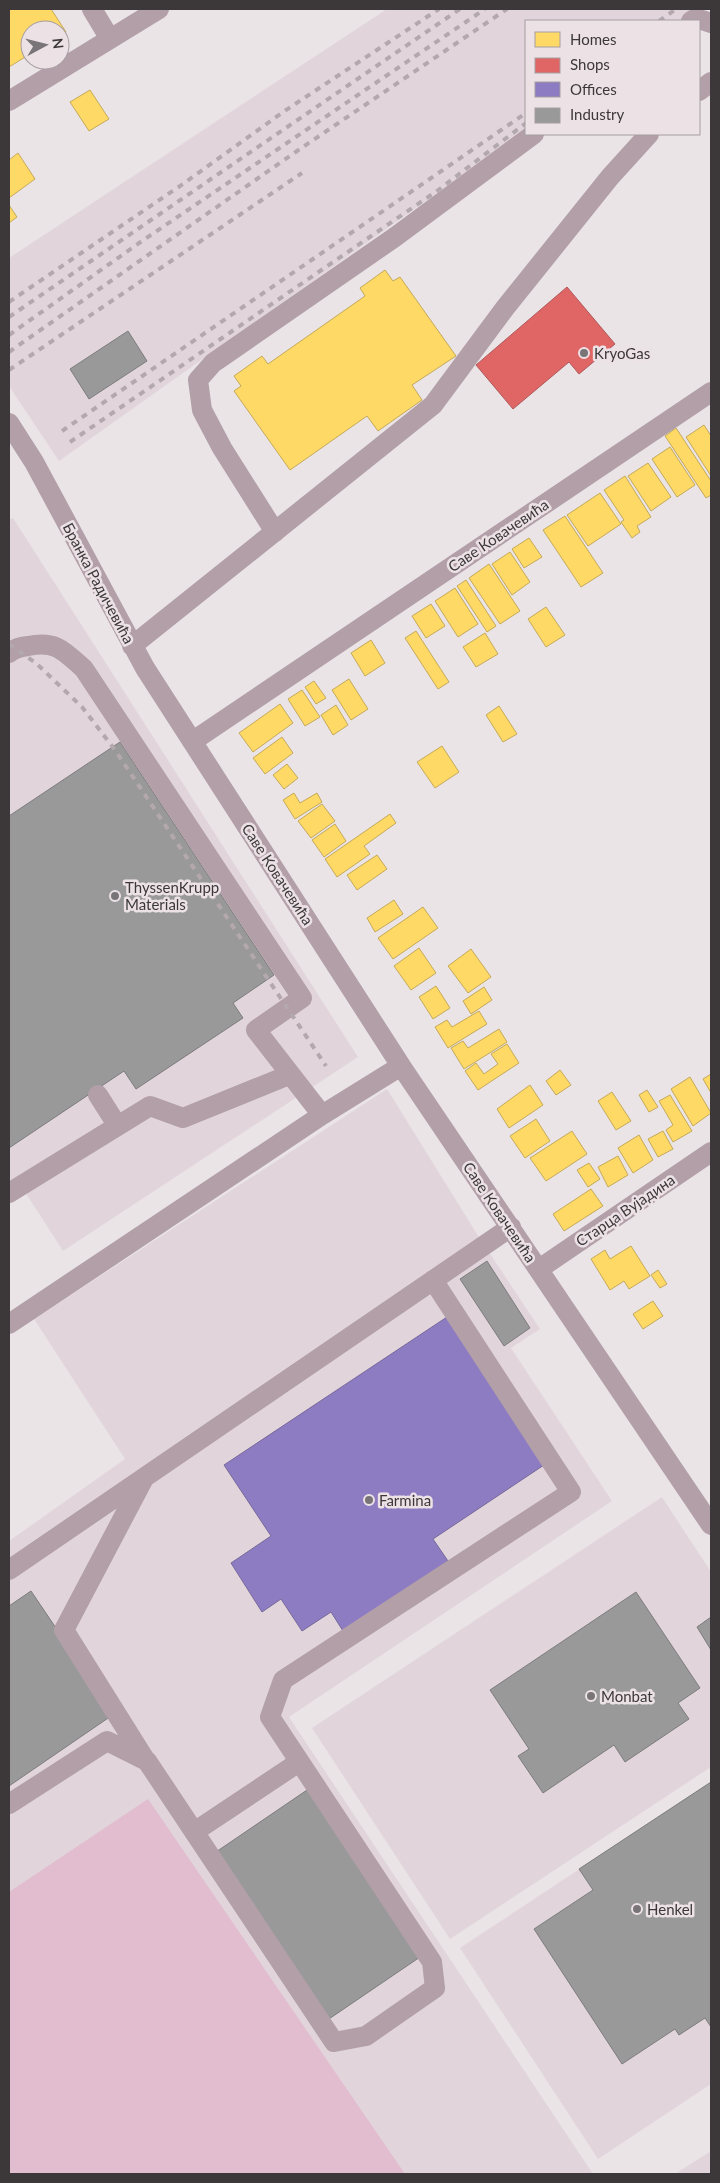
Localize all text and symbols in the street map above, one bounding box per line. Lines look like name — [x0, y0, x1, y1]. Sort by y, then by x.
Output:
north arrow — [20, 20, 70, 70]
legend — [525, 20, 700, 135]
text: Homes — [570, 30, 616, 48]
text: N — [49, 37, 67, 50]
text: Shops — [570, 55, 610, 73]
text: Offices — [570, 80, 617, 98]
text: Industry — [570, 105, 625, 123]
place label: KryoGas — [594, 344, 650, 362]
marker: KryoGas — [578, 347, 590, 359]
street label: Саве Ковачевића — [444, 495, 552, 575]
street label: Бранка Радичевића — [60, 520, 138, 646]
street label: Саве Ковачевића — [239, 820, 317, 928]
place label: ThyssenKrupp Materials — [125, 878, 219, 913]
marker: ThyssenKrupp Materials — [109, 890, 121, 902]
street label: Саве Ковачевића — [460, 1158, 540, 1266]
street label: Старца Вујадина — [572, 1170, 678, 1250]
place label: Farmina — [379, 1491, 431, 1509]
marker: Farmina — [363, 1494, 375, 1506]
place label: Monbat — [601, 1687, 653, 1705]
marker: Monbat — [585, 1690, 597, 1702]
place label: Henkel — [647, 1900, 693, 1918]
marker: Henkel — [631, 1903, 643, 1915]

